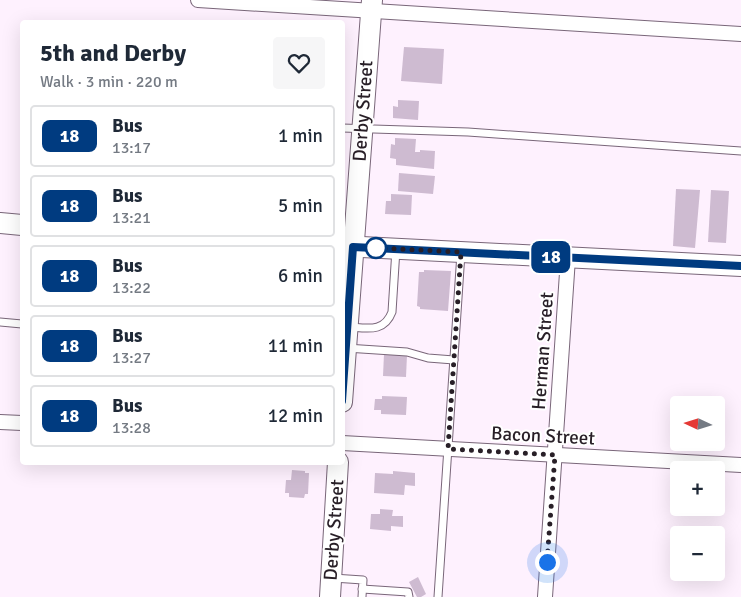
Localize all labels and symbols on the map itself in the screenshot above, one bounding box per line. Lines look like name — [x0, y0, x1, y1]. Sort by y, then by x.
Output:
street label: Derby Street — [347, 59, 379, 162]
unlabelled marker — [365, 237, 387, 259]
line badge: 18 — [528, 241, 574, 273]
street label: Herman Street — [527, 291, 559, 411]
north arrow — [670, 396, 725, 451]
street label: Bacon Street — [491, 421, 596, 451]
street label: Derby Street — [318, 478, 350, 581]
your location — [535, 550, 560, 575]

